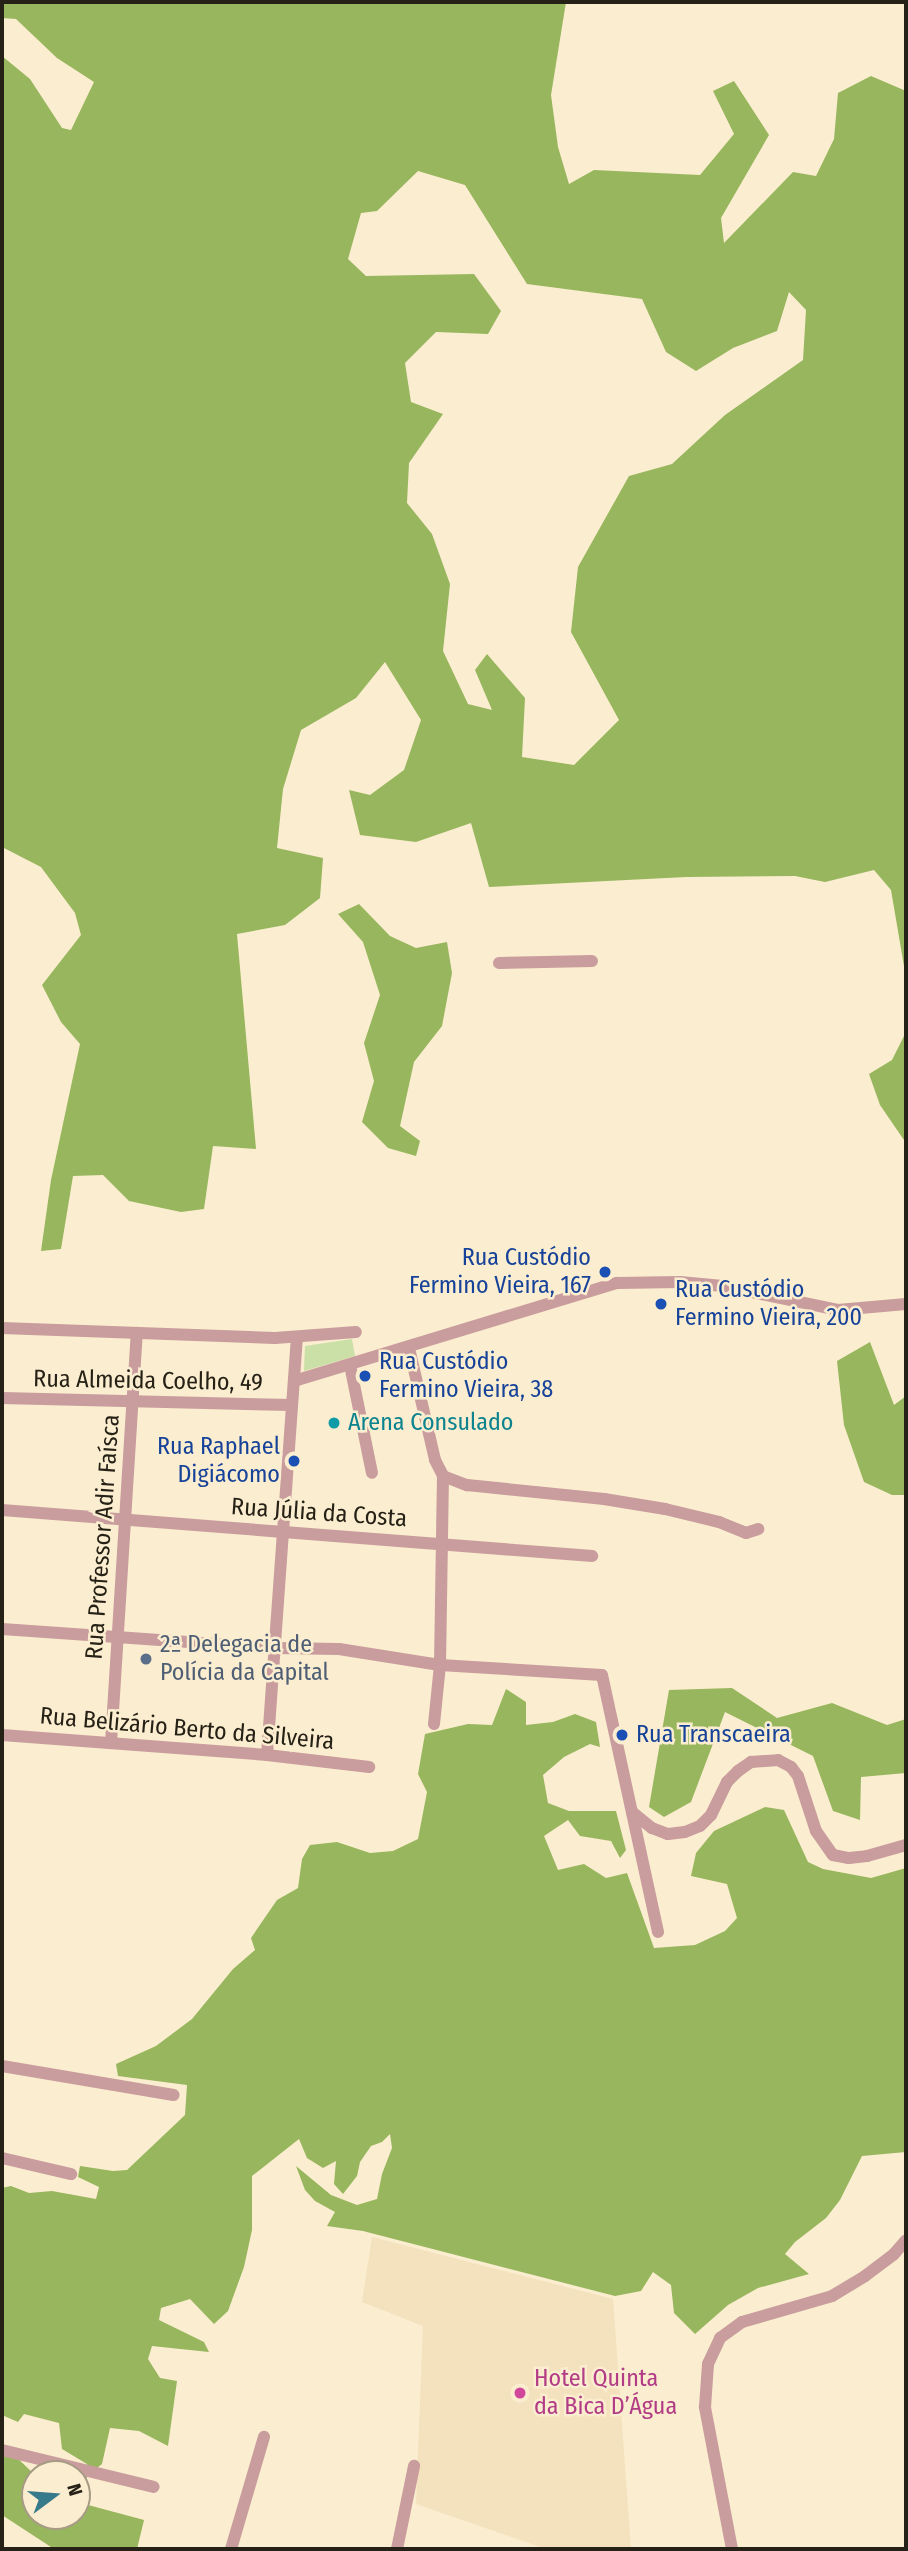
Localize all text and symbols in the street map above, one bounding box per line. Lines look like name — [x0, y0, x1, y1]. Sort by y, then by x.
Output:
place label: Rua Custódio Fermino Vieira, 167 — [409, 1244, 591, 1300]
marker: Rua Custódio Fermino Vieira, 167 — [597, 1264, 613, 1280]
place label: Rua Custódio Fermino Vieira, 200 — [675, 1276, 862, 1332]
marker: Rua Custódio Fermino Vieira, 200 — [653, 1296, 669, 1312]
place label: Rua Custódio Fermino Vieira, 38 — [379, 1348, 553, 1404]
street label: Rua Almeida Coelho, 49 — [33, 1365, 263, 1397]
marker: Rua Custódio Fermino Vieira, 38 — [357, 1368, 373, 1384]
place label: Arena Consulado — [348, 1409, 513, 1437]
street label: Rua Professor Adir Faísca — [80, 1413, 126, 1661]
marker: Arena Consulado — [326, 1415, 342, 1431]
place label: Rua Raphael Digiácomo — [157, 1433, 280, 1489]
marker: Rua Raphael Digiácomo — [286, 1453, 302, 1469]
street label: Rua Júlia da Costa — [230, 1492, 408, 1534]
place label: 2ª Delegacia de Polícia da Capital — [160, 1631, 329, 1687]
marker: 2ª Delegacia de Polícia da Capital — [138, 1651, 154, 1667]
street label: Rua Belizário Berto da Silveira — [39, 1702, 335, 1756]
place label: Rua Transcaeira — [636, 1721, 791, 1749]
marker: Rua Transcaeira — [614, 1727, 630, 1743]
place label: Hotel Quinta da Bica D’Água — [534, 2365, 677, 2421]
marker: Hotel Quinta da Bica D’Água — [512, 2385, 528, 2401]
north arrow — [21, 2460, 91, 2530]
text: N — [62, 2481, 87, 2498]

